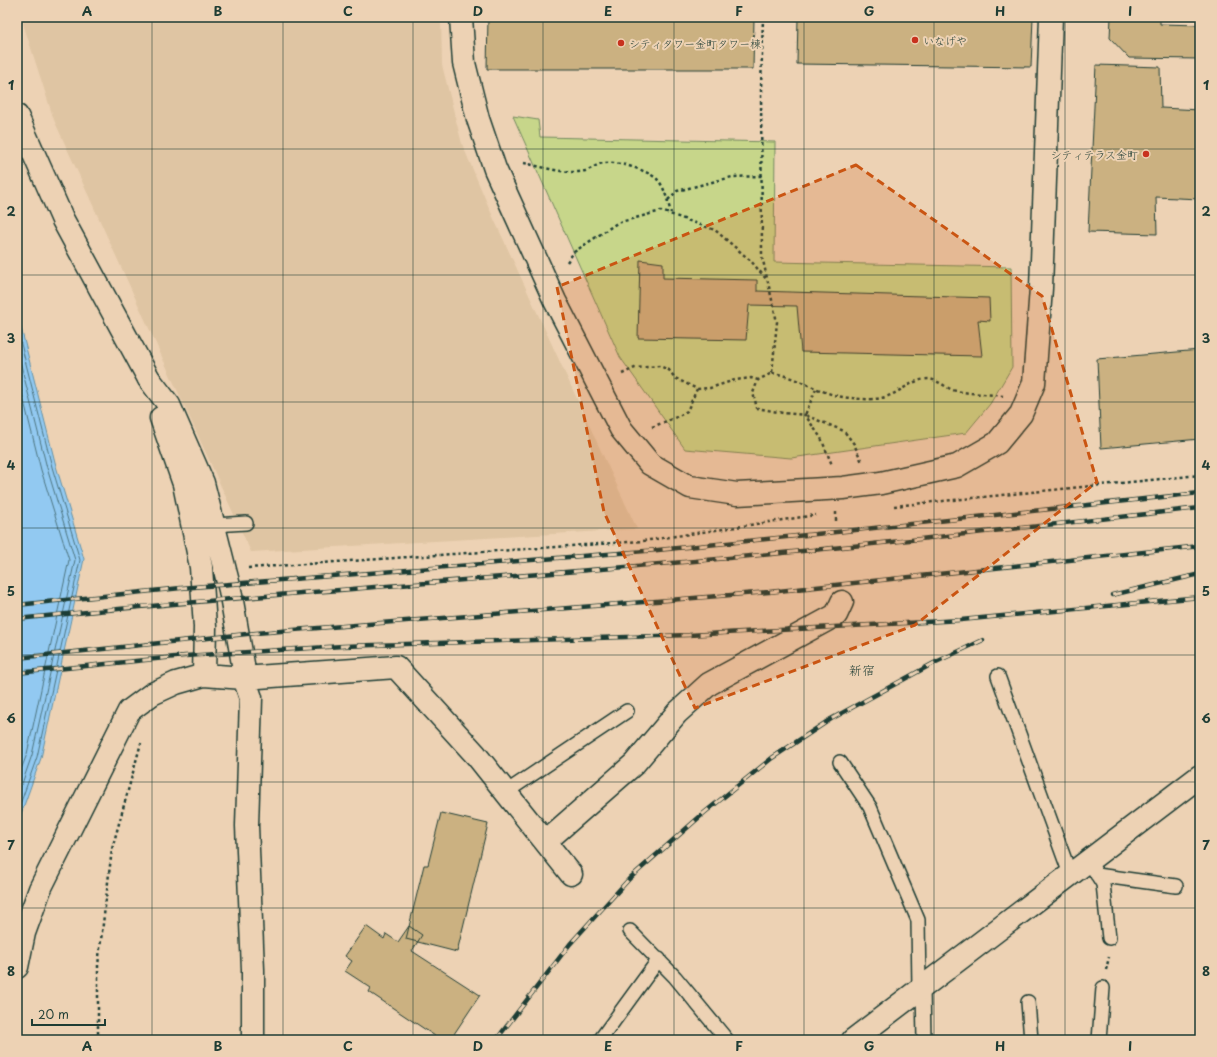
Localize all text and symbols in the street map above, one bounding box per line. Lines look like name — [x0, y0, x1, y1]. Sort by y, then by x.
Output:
text: A — [82, 1, 92, 20]
text: B — [214, 1, 223, 20]
text: C — [343, 1, 353, 20]
text: D — [473, 1, 483, 20]
text: E — [604, 1, 612, 20]
text: F — [735, 1, 743, 20]
text: G — [864, 1, 874, 20]
text: H — [995, 1, 1005, 20]
text: I — [1128, 1, 1132, 20]
place label: いなげや — [923, 32, 967, 49]
place label: シティタワー金町タワー棟 — [629, 35, 761, 52]
marker: いなげや — [910, 35, 920, 45]
marker: シティタワー金町タワー棟 — [616, 38, 626, 48]
text: 1 — [8, 75, 14, 94]
text: 1 — [1203, 75, 1209, 94]
place label: シティテラス金町 — [1050, 146, 1138, 163]
marker: シティテラス金町 — [1141, 149, 1151, 159]
text: 2 — [6, 201, 16, 220]
text: 2 — [1201, 201, 1211, 220]
text: 3 — [7, 328, 16, 347]
text: 3 — [1202, 328, 1211, 347]
text: 4 — [7, 455, 16, 474]
text: 4 — [1202, 455, 1211, 474]
text: 5 — [7, 581, 15, 600]
text: 5 — [1202, 581, 1210, 600]
district label: 新宿 — [849, 660, 875, 679]
text: 6 — [6, 708, 16, 727]
text: 6 — [1201, 708, 1211, 727]
text: 7 — [7, 835, 15, 854]
text: 7 — [1202, 835, 1210, 854]
text: 8 — [7, 961, 15, 980]
text: 8 — [1202, 961, 1210, 980]
scale bar — [32, 1001, 105, 1027]
text: 20 m — [38, 1005, 69, 1023]
text: A — [82, 1036, 92, 1055]
text: B — [214, 1036, 223, 1055]
text: C — [343, 1036, 353, 1055]
text: D — [473, 1036, 483, 1055]
text: E — [604, 1036, 612, 1055]
text: F — [735, 1036, 743, 1055]
text: G — [864, 1036, 874, 1055]
text: H — [995, 1036, 1005, 1055]
text: I — [1128, 1036, 1132, 1055]

